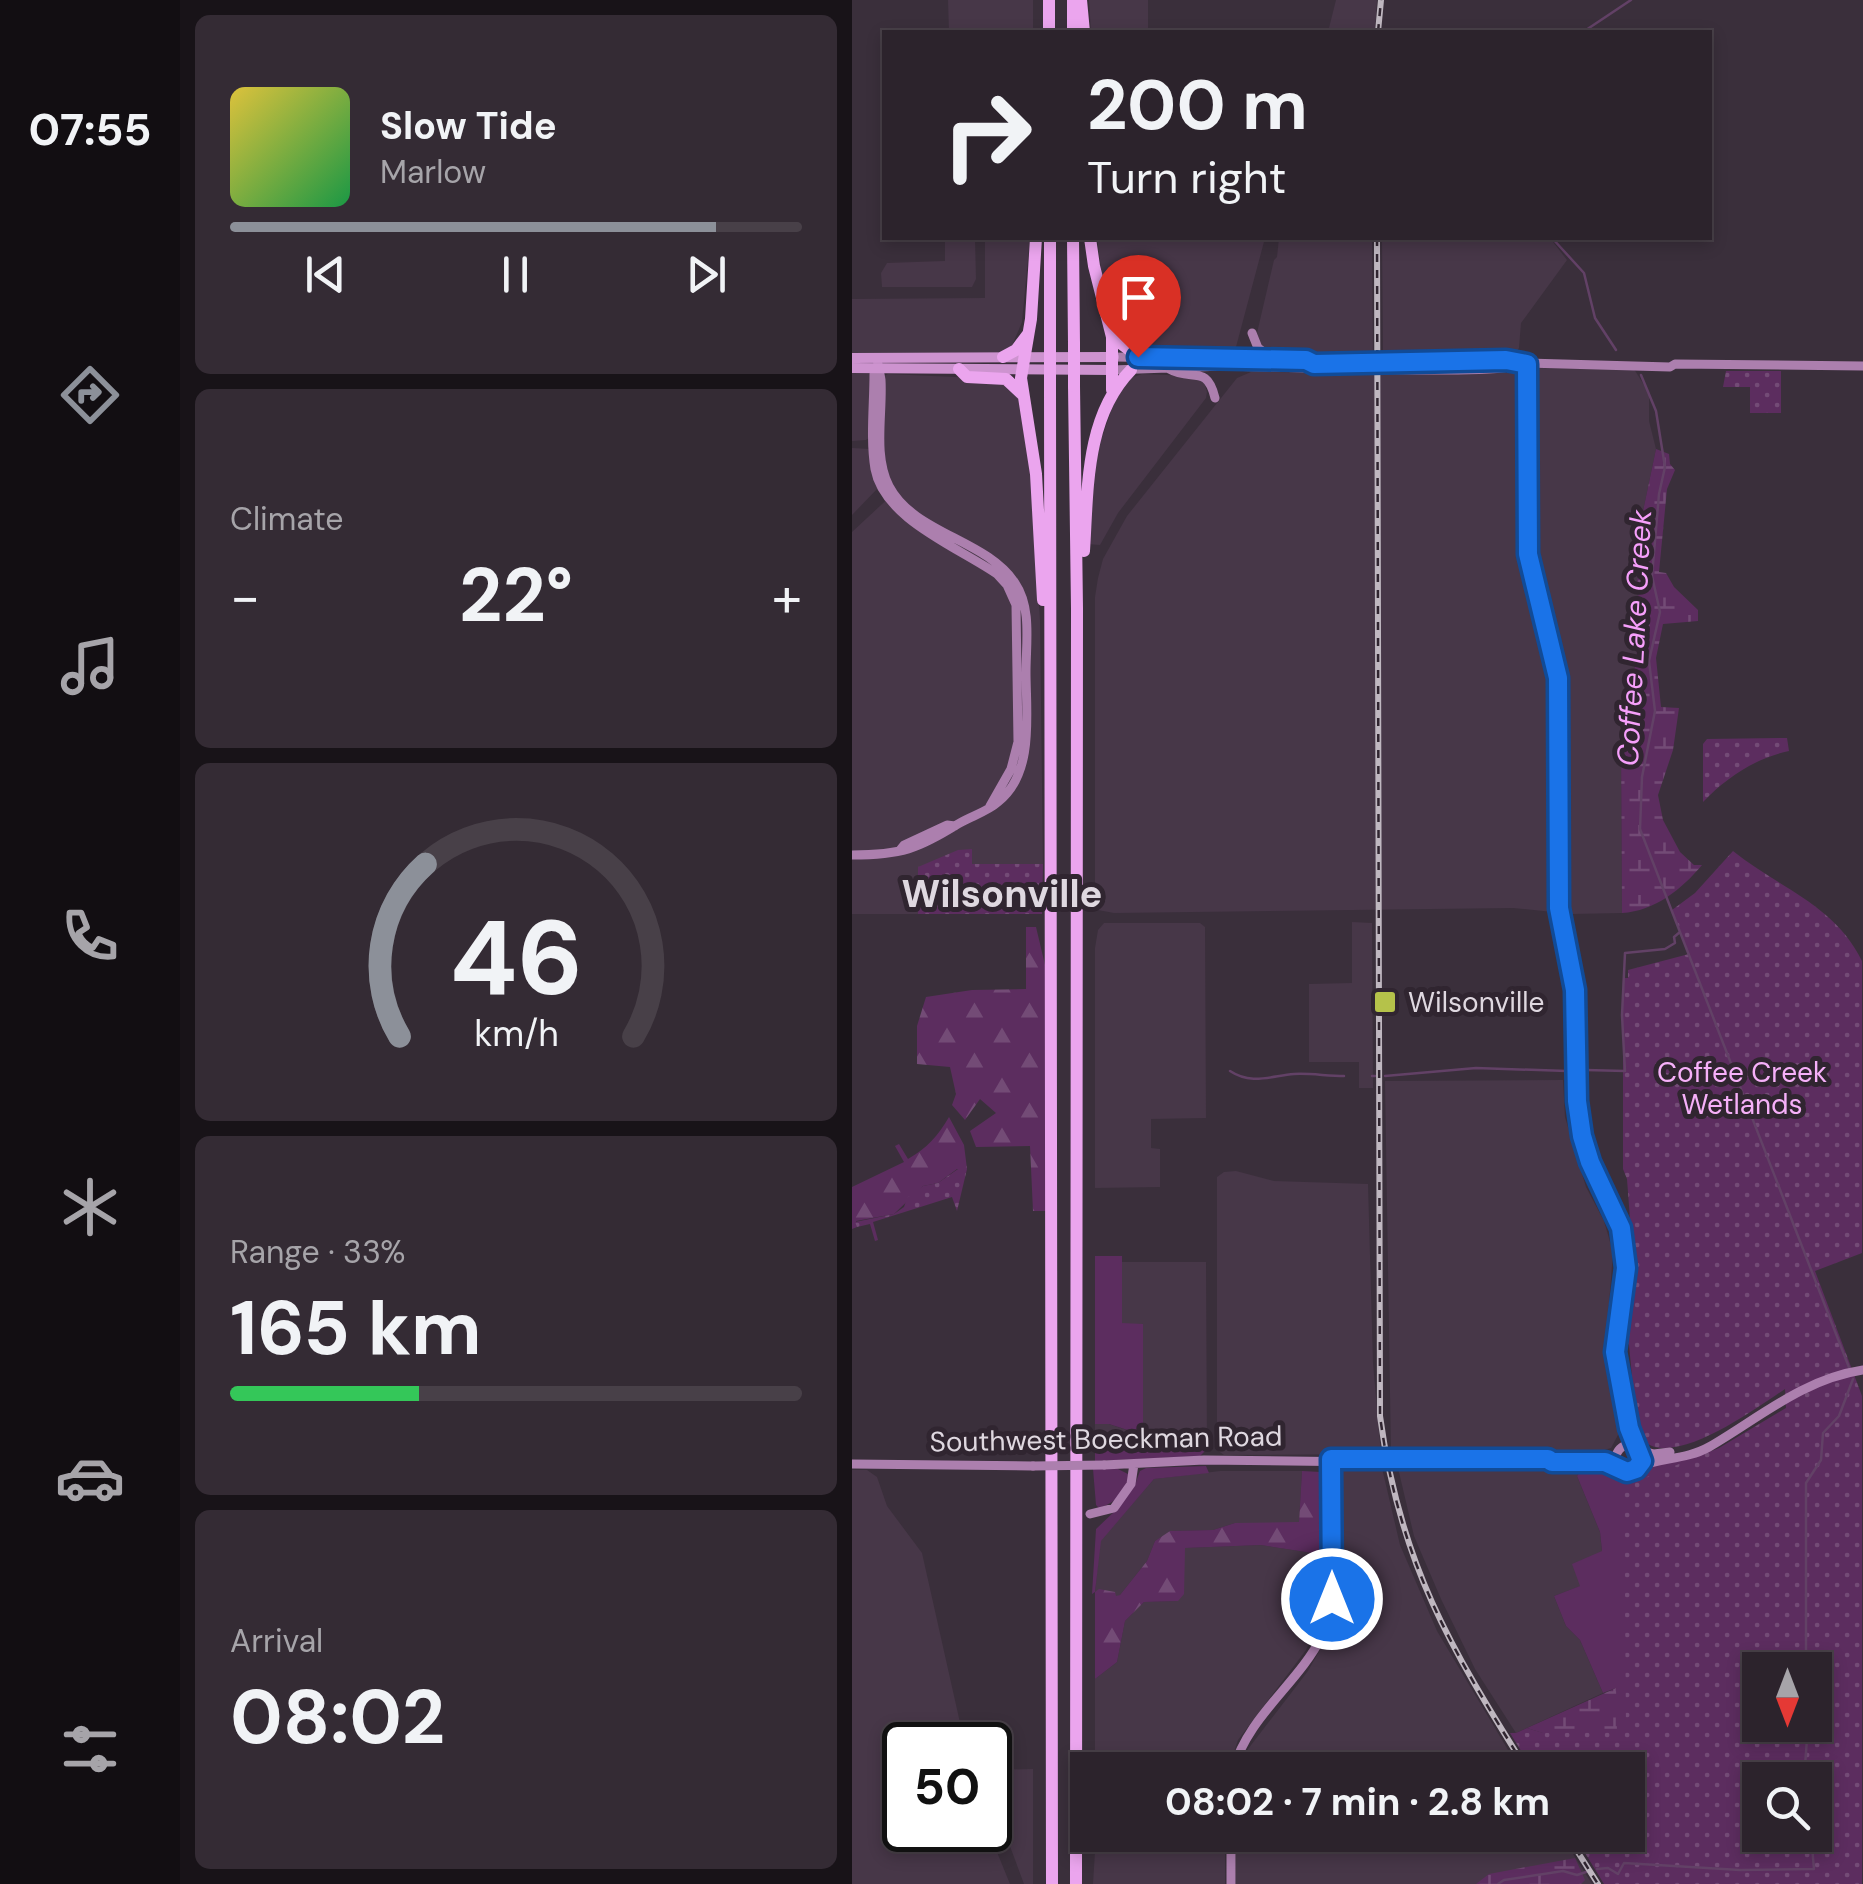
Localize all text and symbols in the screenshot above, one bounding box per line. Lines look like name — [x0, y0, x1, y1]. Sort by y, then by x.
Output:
text: 200 m — [1087, 60, 1308, 151]
icon: right — [922, 70, 1052, 200]
text: 07:55 — [29, 100, 152, 159]
text: Slow Tide — [380, 101, 557, 151]
text: Turn right — [1087, 148, 1286, 207]
text: Marlow — [380, 151, 486, 193]
icon: previous — [298, 247, 353, 302]
icon: pause — [488, 247, 543, 302]
icon: next — [679, 247, 734, 302]
pin — [1096, 255, 1181, 358]
icon: arrive — [1111, 270, 1166, 325]
icon: directions — [55, 360, 125, 430]
text: Climate — [230, 498, 344, 540]
water label: Coffee Lake Creek — [1608, 508, 1660, 767]
text: 22° — [459, 547, 573, 644]
text: − — [230, 561, 260, 633]
text: + — [772, 561, 802, 633]
icon: music — [55, 631, 125, 701]
district label: Wilsonville — [902, 869, 1102, 919]
text: 46 — [449, 891, 583, 1026]
icon: phone — [55, 901, 125, 971]
place label: Wilsonville — [1408, 984, 1544, 1021]
marker: Wilsonville — [1372, 989, 1398, 1015]
text: km/h — [474, 1011, 558, 1057]
park label: Coffee Creek Wetlands — [1657, 1054, 1827, 1123]
icon: climate — [55, 1172, 125, 1242]
text: Range · 33% — [230, 1231, 406, 1273]
text: 165 km — [230, 1280, 482, 1377]
street label: Southwest Boeckman Road — [929, 1417, 1283, 1461]
icon: car — [55, 1443, 125, 1513]
position arrow — [1280, 1547, 1384, 1651]
text: Arrival — [230, 1620, 323, 1662]
north arrow — [1742, 1652, 1832, 1742]
map controls — [1742, 1652, 1832, 1852]
text: 08:02 — [230, 1669, 445, 1766]
icon: filters — [55, 1714, 125, 1784]
speed limit sign: 50 — [882, 1722, 1012, 1852]
button: search — [1742, 1762, 1832, 1852]
text: 08:02 · 7 min · 2.8 km — [1165, 1777, 1550, 1827]

